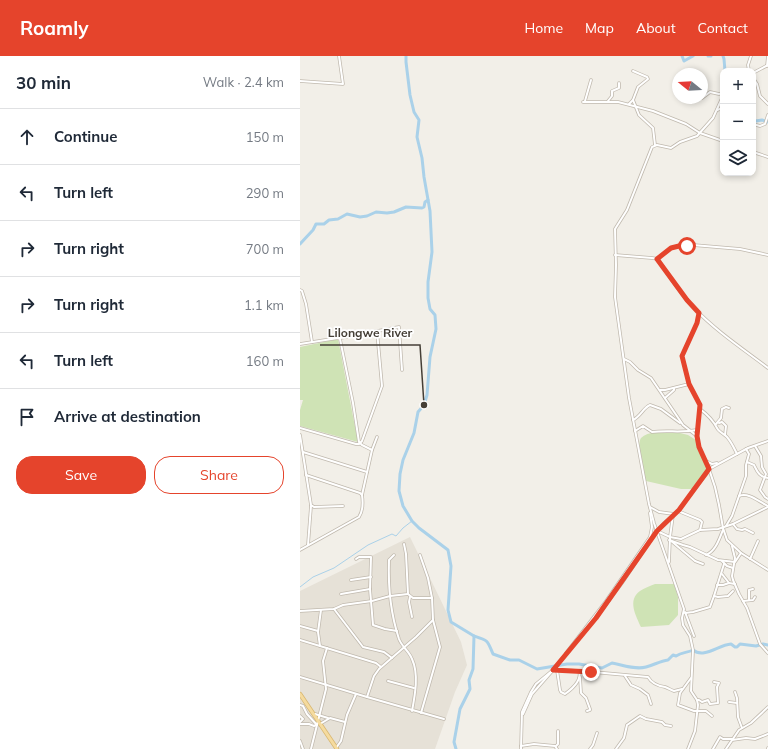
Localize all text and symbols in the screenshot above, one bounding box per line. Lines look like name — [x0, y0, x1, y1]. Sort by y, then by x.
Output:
text: Roamly — [20, 16, 88, 40]
text: Home — [524, 19, 563, 37]
text: Map — [585, 19, 614, 37]
text: About — [636, 19, 676, 37]
text: Contact — [698, 19, 748, 37]
north arrow — [672, 68, 708, 104]
map controls — [720, 68, 756, 176]
button: + — [720, 68, 756, 104]
text: 30 min — [16, 72, 71, 93]
text: Walk · 2.4 km — [203, 74, 284, 90]
button: − — [720, 104, 756, 140]
icon: ahead — [16, 126, 38, 148]
text: Continue — [54, 127, 117, 146]
text: 150 m — [246, 129, 284, 145]
button: layers — [720, 140, 756, 176]
icon: left — [16, 182, 38, 204]
text: Turn left — [54, 183, 113, 202]
text: 290 m — [246, 185, 284, 201]
route start — [678, 237, 696, 255]
icon: right — [16, 238, 38, 260]
text: Turn right — [54, 239, 124, 258]
text: 700 m — [246, 241, 284, 257]
icon: right — [16, 294, 38, 316]
text: Turn right — [54, 295, 124, 314]
text: 1.1 km — [244, 297, 284, 313]
callout: Lilongwe River — [320, 321, 420, 345]
text: Lilongwe River — [328, 325, 412, 340]
icon: left — [16, 350, 38, 372]
text: Turn left — [54, 351, 113, 370]
text: 160 m — [246, 353, 284, 369]
icon: arrive — [16, 406, 38, 428]
text: Arrive at destination — [54, 407, 201, 426]
button: Save — [16, 456, 146, 494]
button: Share — [154, 456, 284, 494]
route end — [582, 663, 600, 681]

